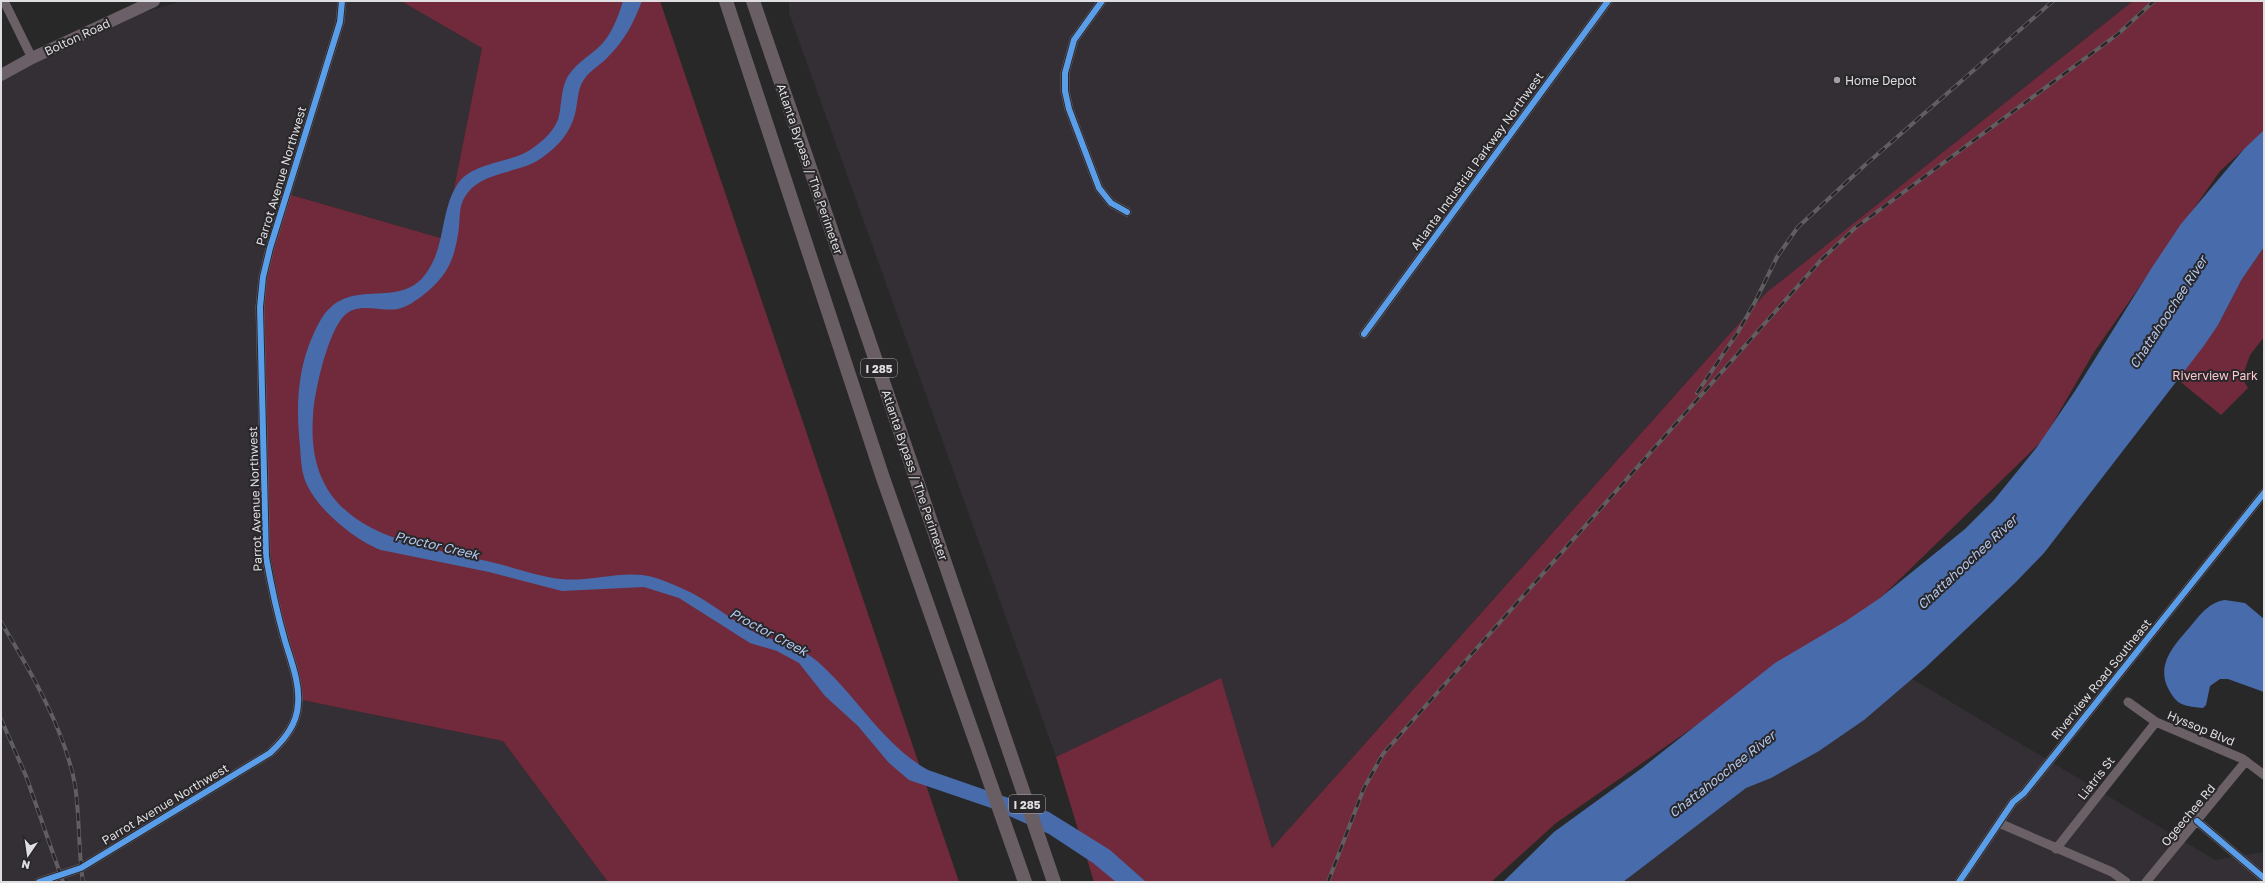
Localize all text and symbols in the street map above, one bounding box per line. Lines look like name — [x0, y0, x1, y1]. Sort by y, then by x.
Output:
street label: Bolton Road — [42, 15, 112, 59]
street label: Atlanta Industrial Parkway Northwest — [1407, 69, 1547, 253]
place label: Home Depot — [1845, 73, 1917, 88]
marker: Home Depot — [1832, 75, 1842, 85]
street label: Atlanta Bypass / The Perimeter — [774, 82, 846, 257]
street label: Parrot Avenue Northwest — [253, 104, 309, 248]
water label: Chattahoochee River — [2126, 251, 2211, 371]
road number: I 285 — [861, 359, 897, 377]
park label: Riverview Park — [2172, 368, 2258, 383]
street label: Atlanta Bypass / The Perimeter — [879, 388, 951, 563]
street label: Parrot Avenue Northwest — [245, 426, 265, 572]
water label: Chattahoochee River — [1914, 510, 2022, 612]
water label: Proctor Creek — [393, 528, 482, 563]
water label: Proctor Creek — [727, 605, 812, 660]
street label: Riverview Road Southeast — [2048, 615, 2154, 742]
street label: Hyssop Blvd — [2165, 707, 2237, 749]
water label: Chattahoochee River — [1666, 726, 1780, 821]
street label: Liatris St — [2074, 753, 2118, 803]
street label: Parrot Avenue Northwest — [99, 760, 231, 848]
street label: Ogeechee Rd — [2158, 781, 2218, 849]
road number: I 285 — [1009, 795, 1045, 813]
north arrow — [8, 835, 48, 875]
text: N — [20, 858, 31, 873]

